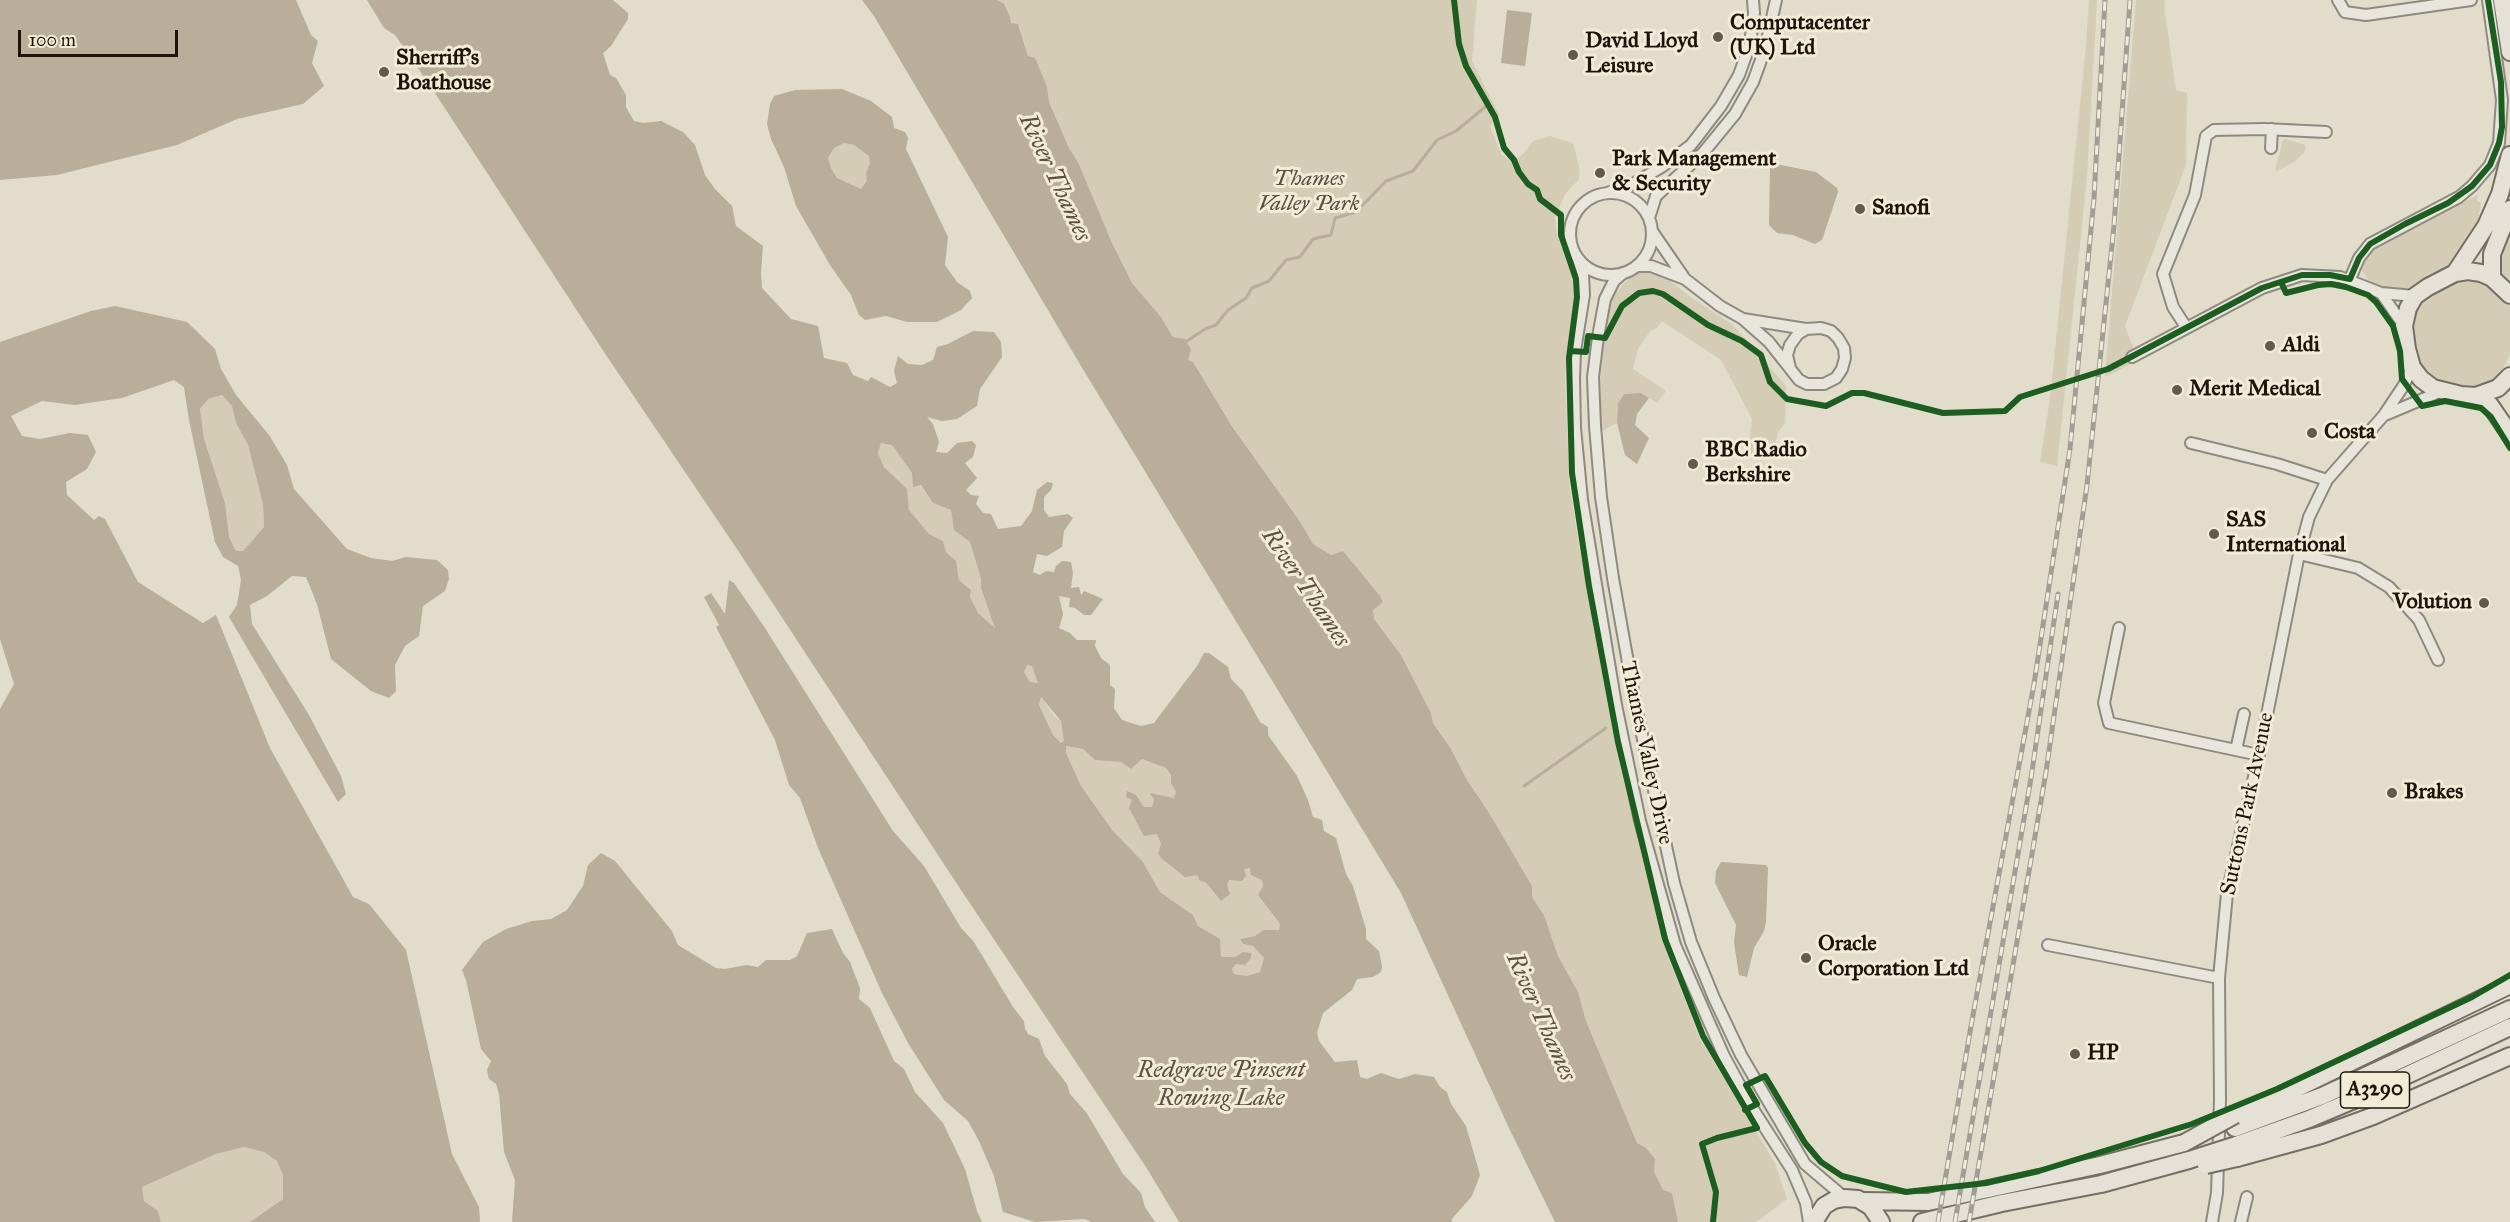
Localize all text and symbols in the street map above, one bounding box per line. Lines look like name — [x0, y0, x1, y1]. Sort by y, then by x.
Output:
place label: Computacenter (UK) Ltd — [1730, 11, 1870, 62]
scale bar — [21, 18, 182, 56]
text: 100 m — [29, 29, 76, 51]
place label: David Lloyd Leisure — [1585, 29, 1698, 80]
marker: Computacenter (UK) Ltd — [1711, 30, 1725, 44]
place label: Sherriff's Boathouse — [396, 46, 491, 98]
marker: David Lloyd Leisure — [1566, 48, 1580, 62]
marker: Sherriff's Boathouse — [377, 65, 391, 79]
water label: River Thames — [1012, 110, 1096, 246]
place label: Park Management & Security — [1612, 147, 1776, 198]
marker: Park Management & Security — [1593, 166, 1607, 180]
park label: Thames Valley Park — [1258, 167, 1360, 218]
place label: Sanofi — [1872, 196, 1930, 222]
marker: Sanofi — [1853, 202, 1867, 216]
place label: Aldi — [2282, 333, 2320, 359]
marker: Aldi — [2263, 339, 2277, 353]
place label: Merit Medical — [2189, 377, 2320, 403]
marker: Merit Medical — [2170, 383, 2184, 397]
place label: Costa — [2324, 420, 2375, 446]
marker: Costa — [2305, 426, 2319, 440]
place label: BBC Radio Berkshire — [1705, 438, 1807, 490]
marker: BBC Radio Berkshire — [1686, 457, 1700, 471]
place label: SAS International — [2226, 508, 2346, 560]
water label: River Thames — [1255, 523, 1355, 653]
marker: SAS International — [2207, 527, 2221, 541]
place label: Volution — [2393, 590, 2472, 616]
marker: Volution — [2477, 596, 2491, 610]
street label: Thames Valley Drive — [1614, 659, 1678, 847]
street label: Suttons Park Avenue — [2216, 710, 2280, 898]
place label: Brakes — [2404, 780, 2463, 806]
marker: Brakes — [2385, 786, 2399, 800]
place label: Oracle Corporation Ltd — [1818, 932, 1969, 984]
water label: River Thames — [1499, 948, 1581, 1086]
marker: Oracle Corporation Ltd — [1799, 951, 1813, 965]
place label: HP — [2087, 1041, 2119, 1067]
marker: HP — [2068, 1047, 2082, 1061]
water label: Redgrave Pinsent Rowing Lake — [1137, 1057, 1305, 1113]
road number: A3290 — [2340, 1072, 2410, 1108]

